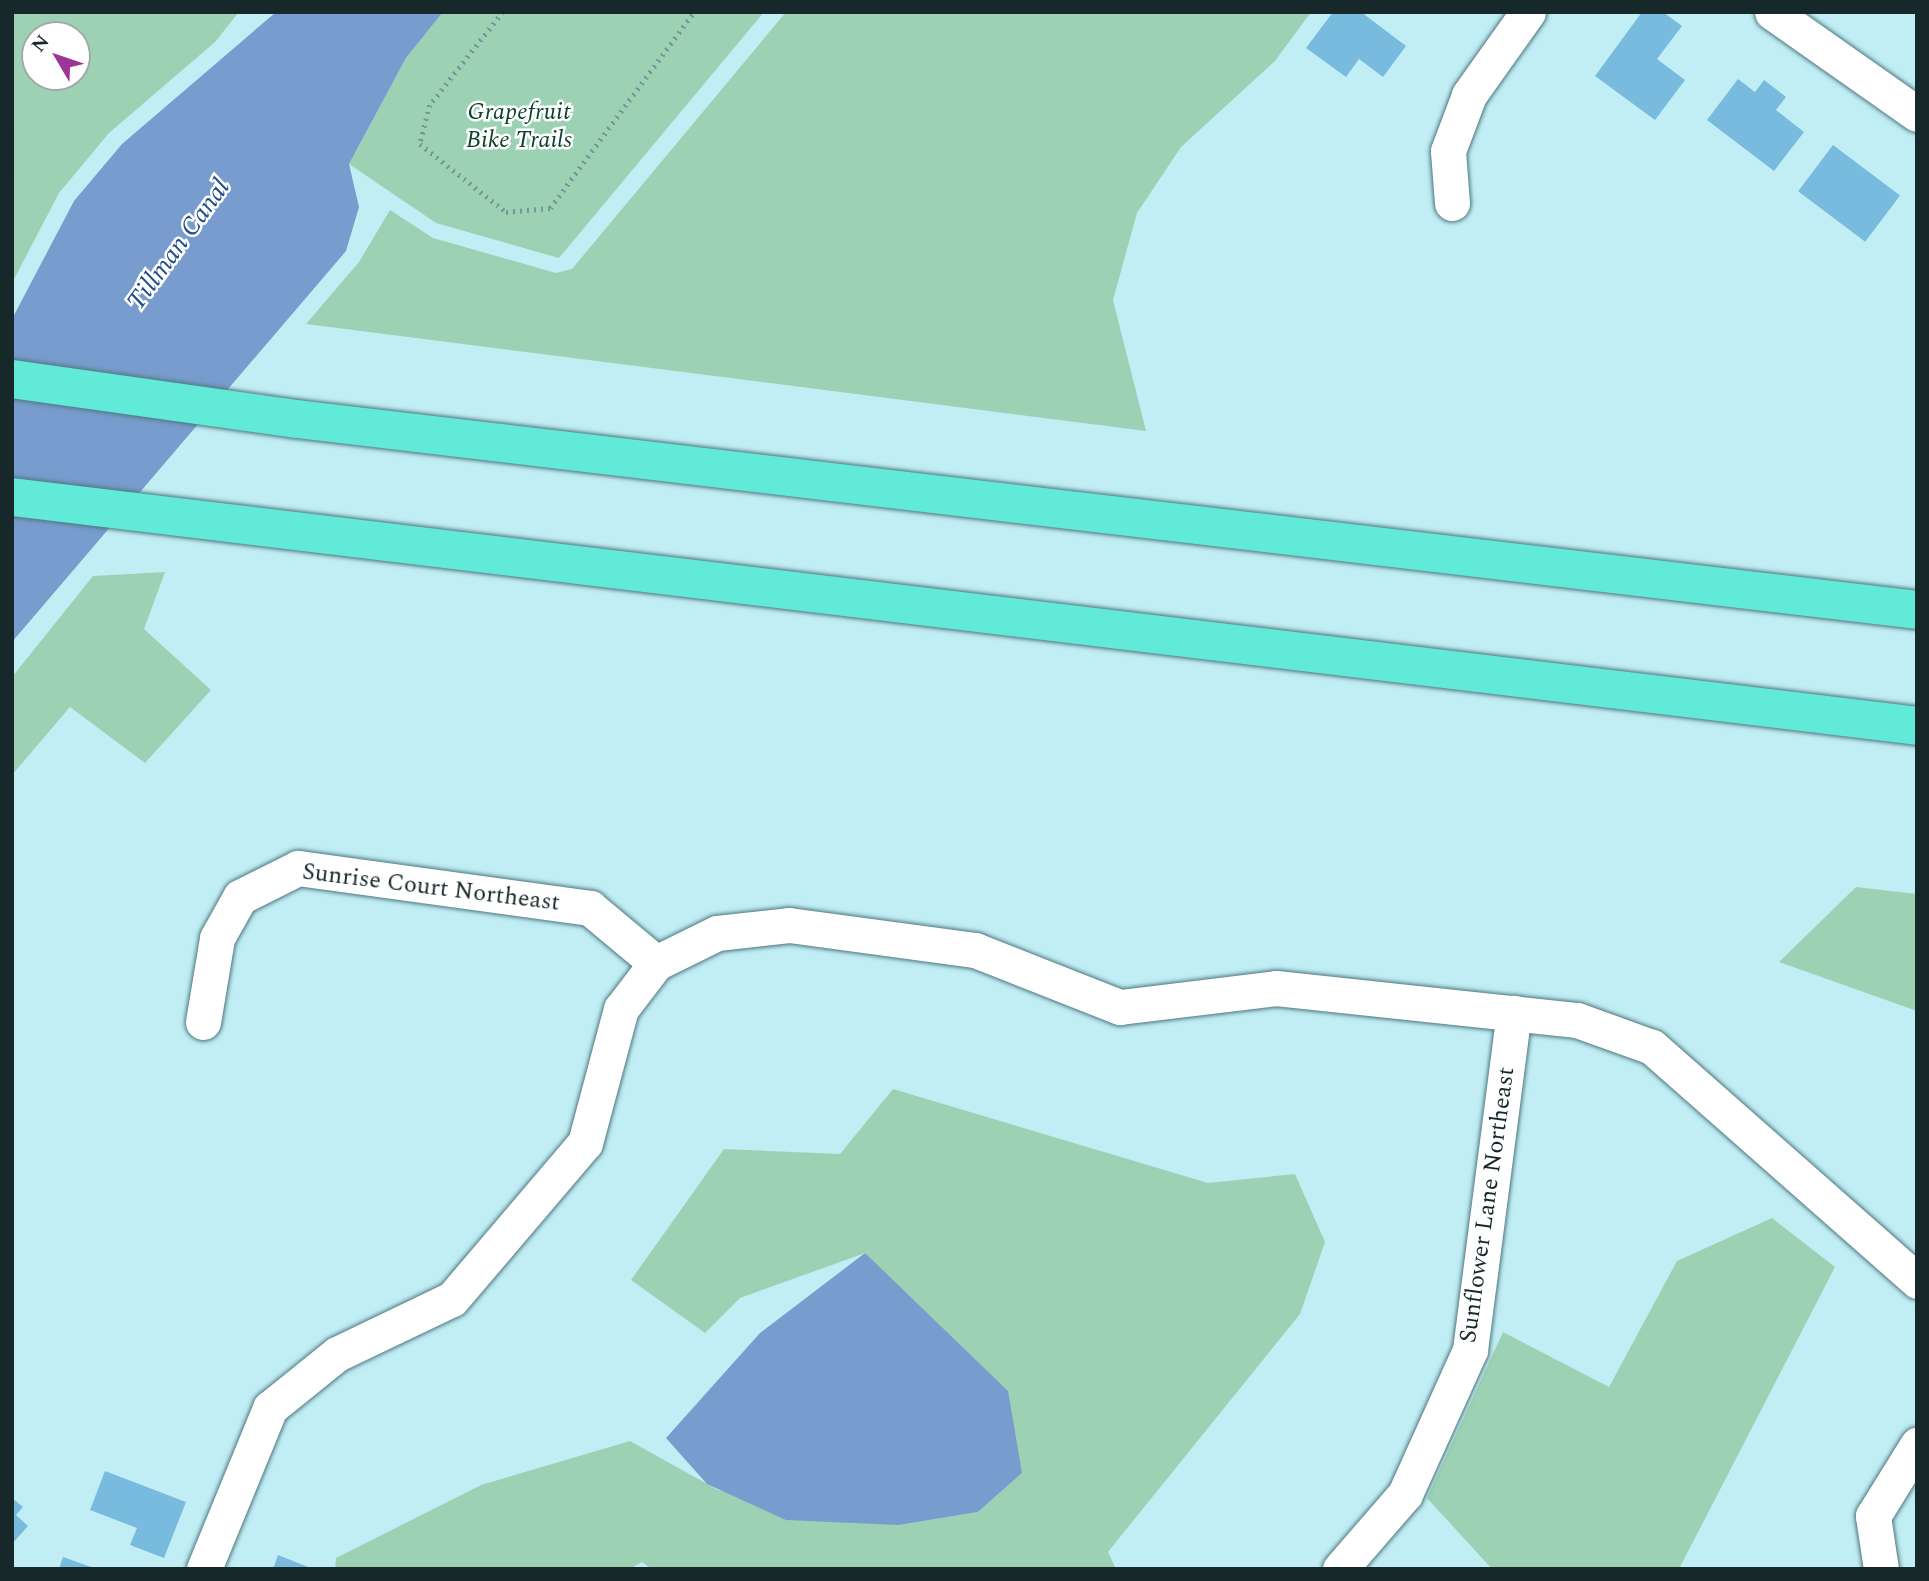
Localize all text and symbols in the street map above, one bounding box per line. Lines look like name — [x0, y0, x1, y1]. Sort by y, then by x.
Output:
north arrow — [21, 21, 91, 91]
text: N — [25, 29, 57, 59]
park label: Grapefruit Bike Trails — [466, 99, 572, 155]
water label: Tillman Canal — [121, 173, 237, 317]
street label: Sunrise Court Northeast — [301, 858, 561, 918]
street label: Sunflower Lane Northeast — [1454, 1065, 1522, 1345]

